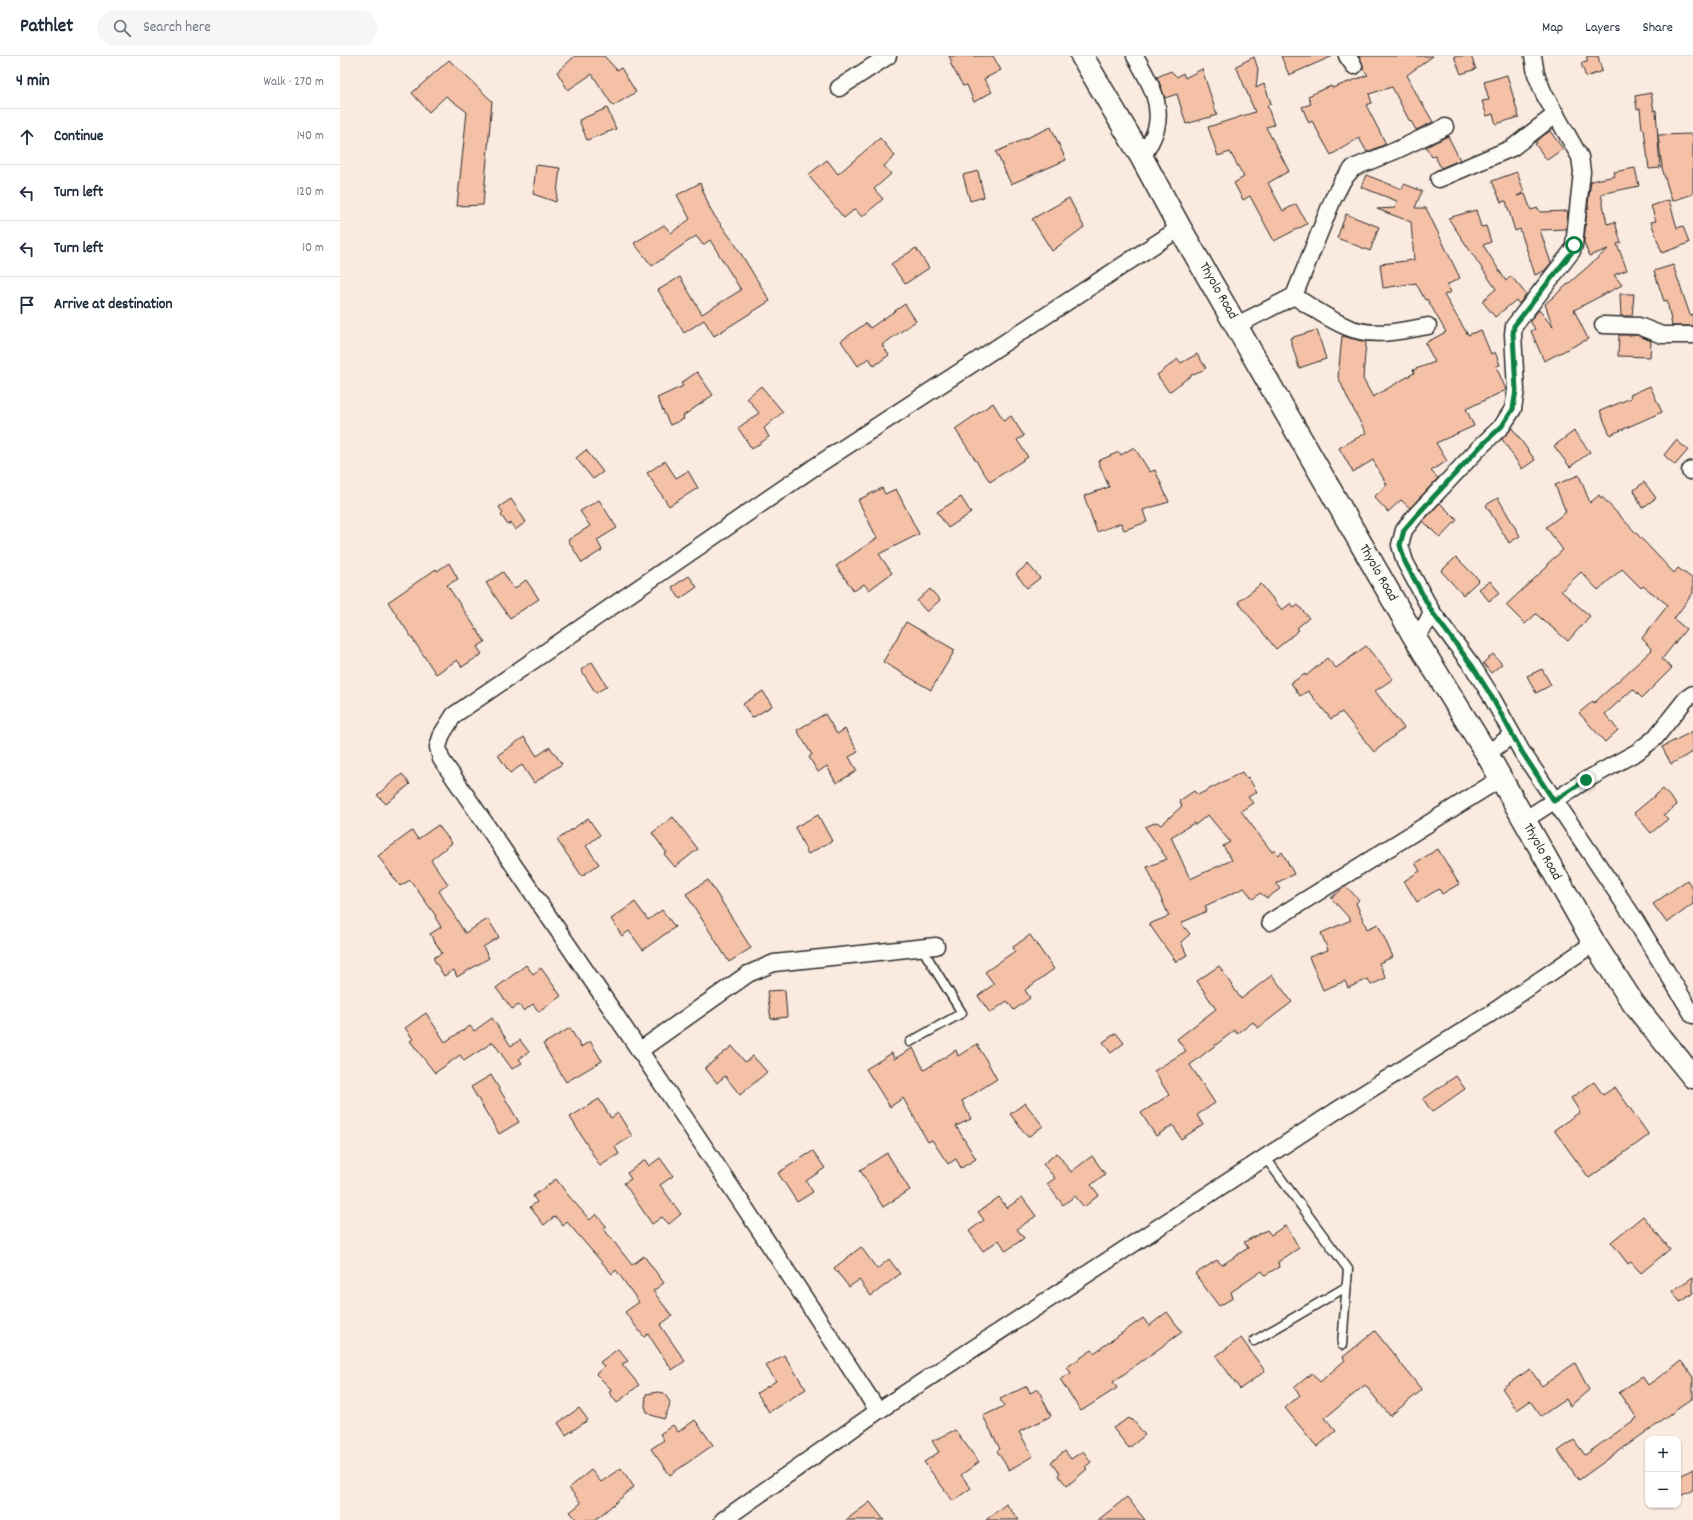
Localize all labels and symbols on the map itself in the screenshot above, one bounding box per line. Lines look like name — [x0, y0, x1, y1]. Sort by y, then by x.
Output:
route start — [1565, 236, 1583, 254]
street label: Thyolo Road — [1194, 259, 1242, 323]
street label: Thyolo Road — [1354, 541, 1402, 605]
route end — [1577, 771, 1595, 789]
street label: Thyolo Road — [1518, 820, 1566, 884]

